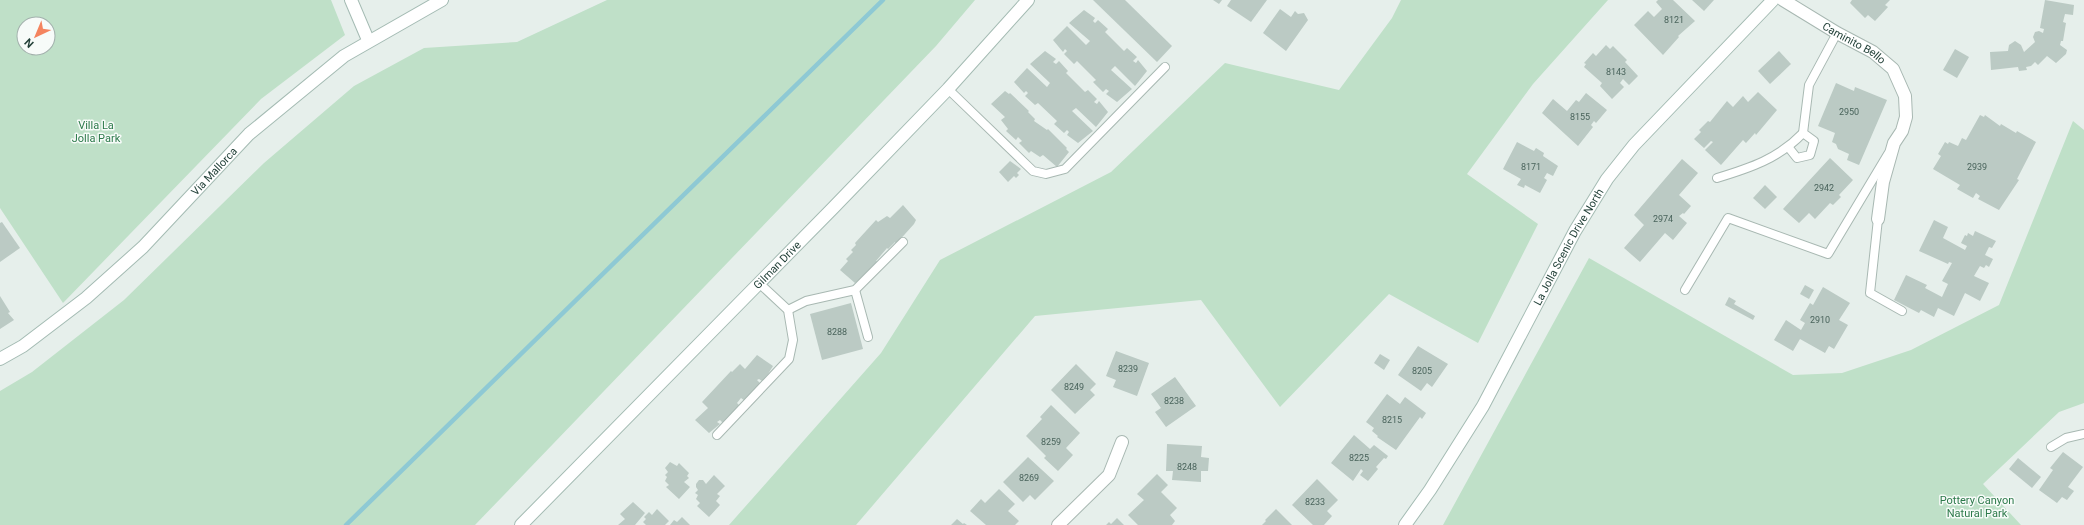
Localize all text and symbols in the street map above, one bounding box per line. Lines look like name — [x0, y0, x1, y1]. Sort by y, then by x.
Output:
house number: 8121 — [1664, 15, 1684, 25]
north arrow — [16, 16, 56, 56]
street label: Caminito Bello — [1820, 20, 1888, 67]
text: N — [22, 35, 37, 50]
house number: 8143 — [1606, 67, 1626, 77]
house number: 2950 — [1839, 107, 1859, 117]
house number: 8155 — [1570, 112, 1590, 122]
park label: Villa La Jolla Park — [72, 119, 121, 145]
street label: Via Mallorca — [189, 145, 240, 198]
house number: 8171 — [1521, 162, 1541, 172]
house number: 2939 — [1967, 162, 1987, 172]
house number: 2942 — [1814, 183, 1834, 193]
street label: La Jolla Scenic Drive North — [1531, 186, 1607, 308]
house number: 2974 — [1653, 214, 1673, 224]
street label: Gilman Drive — [751, 238, 804, 292]
house number: 2910 — [1810, 315, 1830, 325]
house number: 8288 — [827, 327, 847, 337]
house number: 8239 — [1118, 364, 1138, 374]
house number: 8205 — [1412, 366, 1432, 376]
house number: 8249 — [1064, 382, 1084, 392]
house number: 8238 — [1164, 396, 1184, 406]
house number: 8215 — [1382, 415, 1402, 425]
house number: 8259 — [1041, 437, 1061, 447]
house number: 8225 — [1349, 453, 1369, 463]
house number: 8248 — [1177, 462, 1197, 472]
house number: 8269 — [1019, 473, 1039, 483]
park label: Pottery Canyon Natural Park — [1940, 494, 2014, 520]
house number: 8233 — [1305, 497, 1325, 507]

